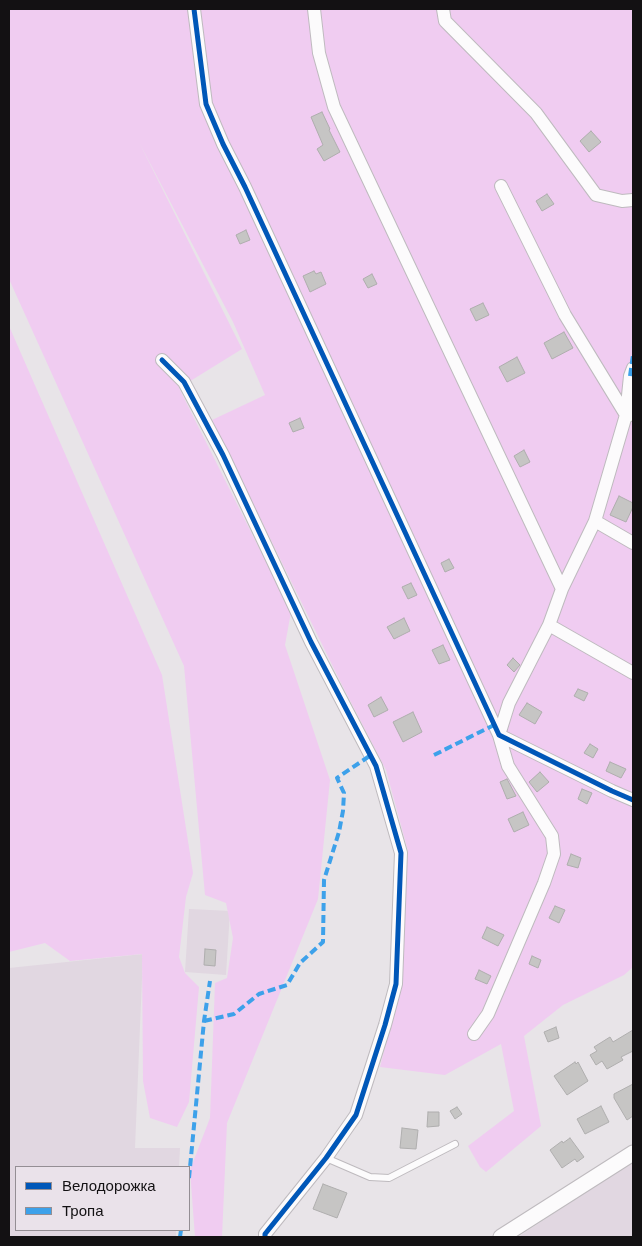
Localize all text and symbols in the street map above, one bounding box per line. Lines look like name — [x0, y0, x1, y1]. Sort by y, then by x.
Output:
legend — [15, 1166, 190, 1231]
text: Велодорожка — [62, 1177, 156, 1194]
text: Тропа — [62, 1202, 103, 1219]

